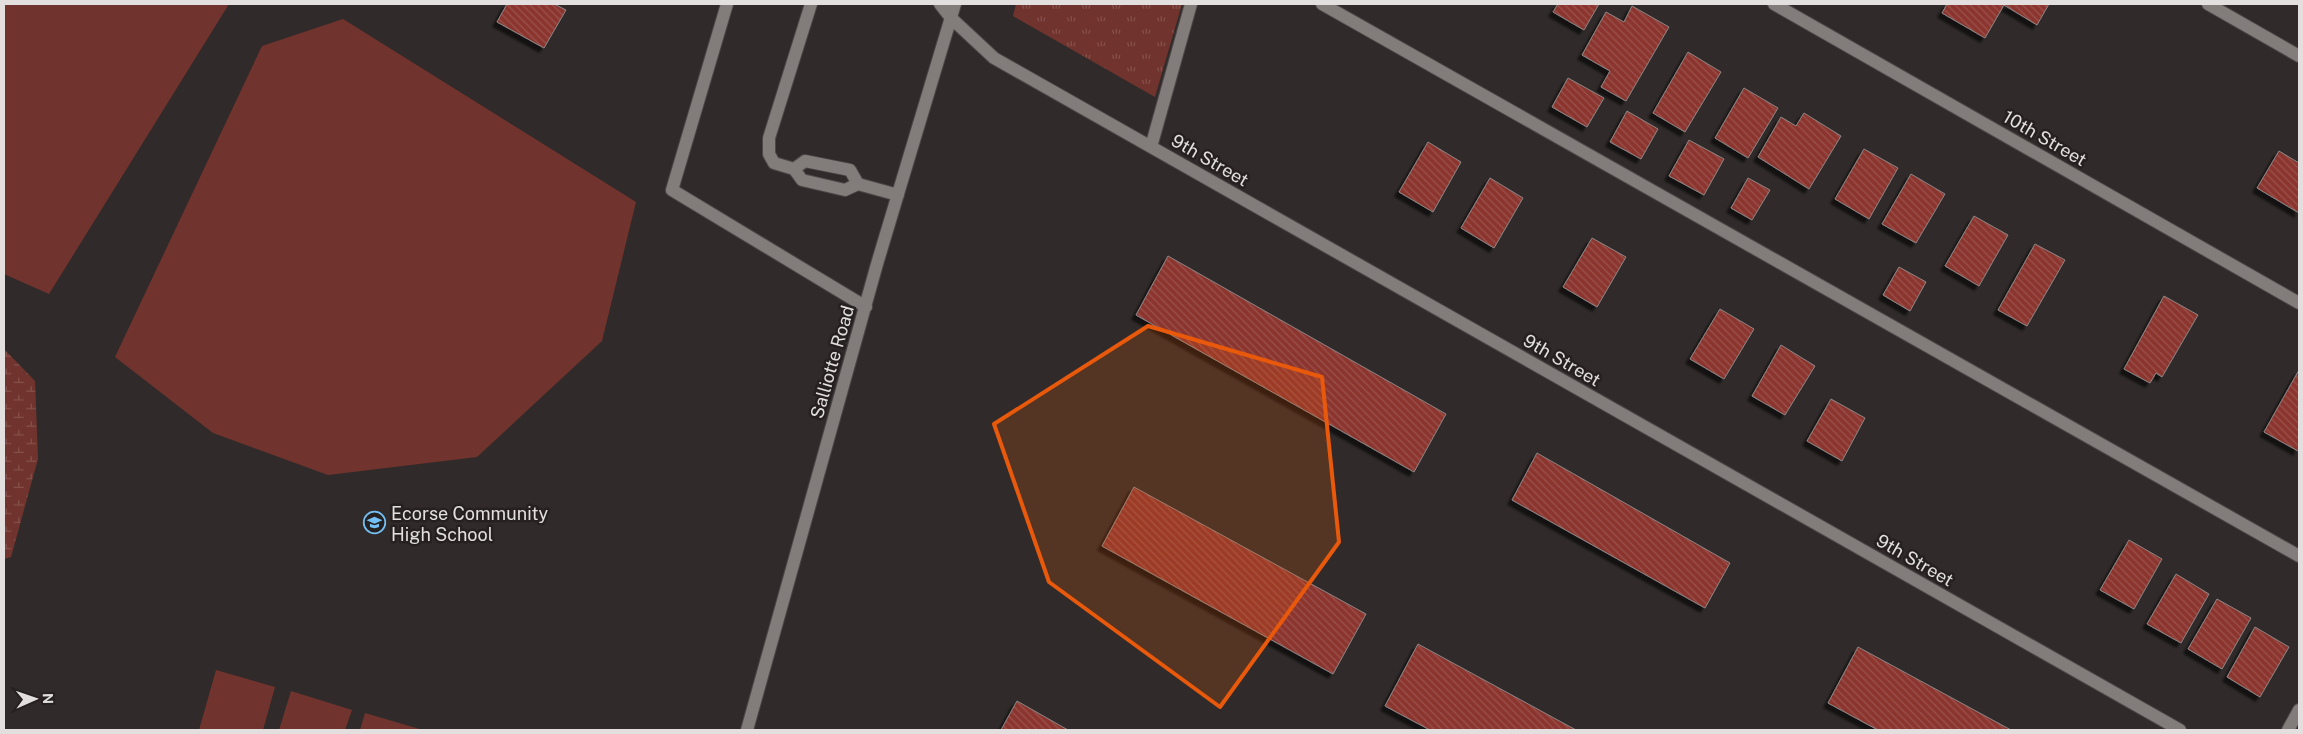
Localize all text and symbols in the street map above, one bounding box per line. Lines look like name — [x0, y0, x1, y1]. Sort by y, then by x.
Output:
street label: 10th Street — [2000, 106, 2090, 170]
street label: 9th Street — [1168, 130, 1252, 190]
street label: Salliotte Road — [806, 303, 858, 421]
street label: 9th Street — [1520, 330, 1604, 390]
place label: Ecorse Community High School — [391, 503, 549, 545]
school or university icon: Ecorse Community High School — [363, 511, 387, 535]
street label: 9th Street — [1873, 530, 1957, 590]
north arrow — [10, 674, 60, 724]
text: N — [40, 693, 56, 704]

